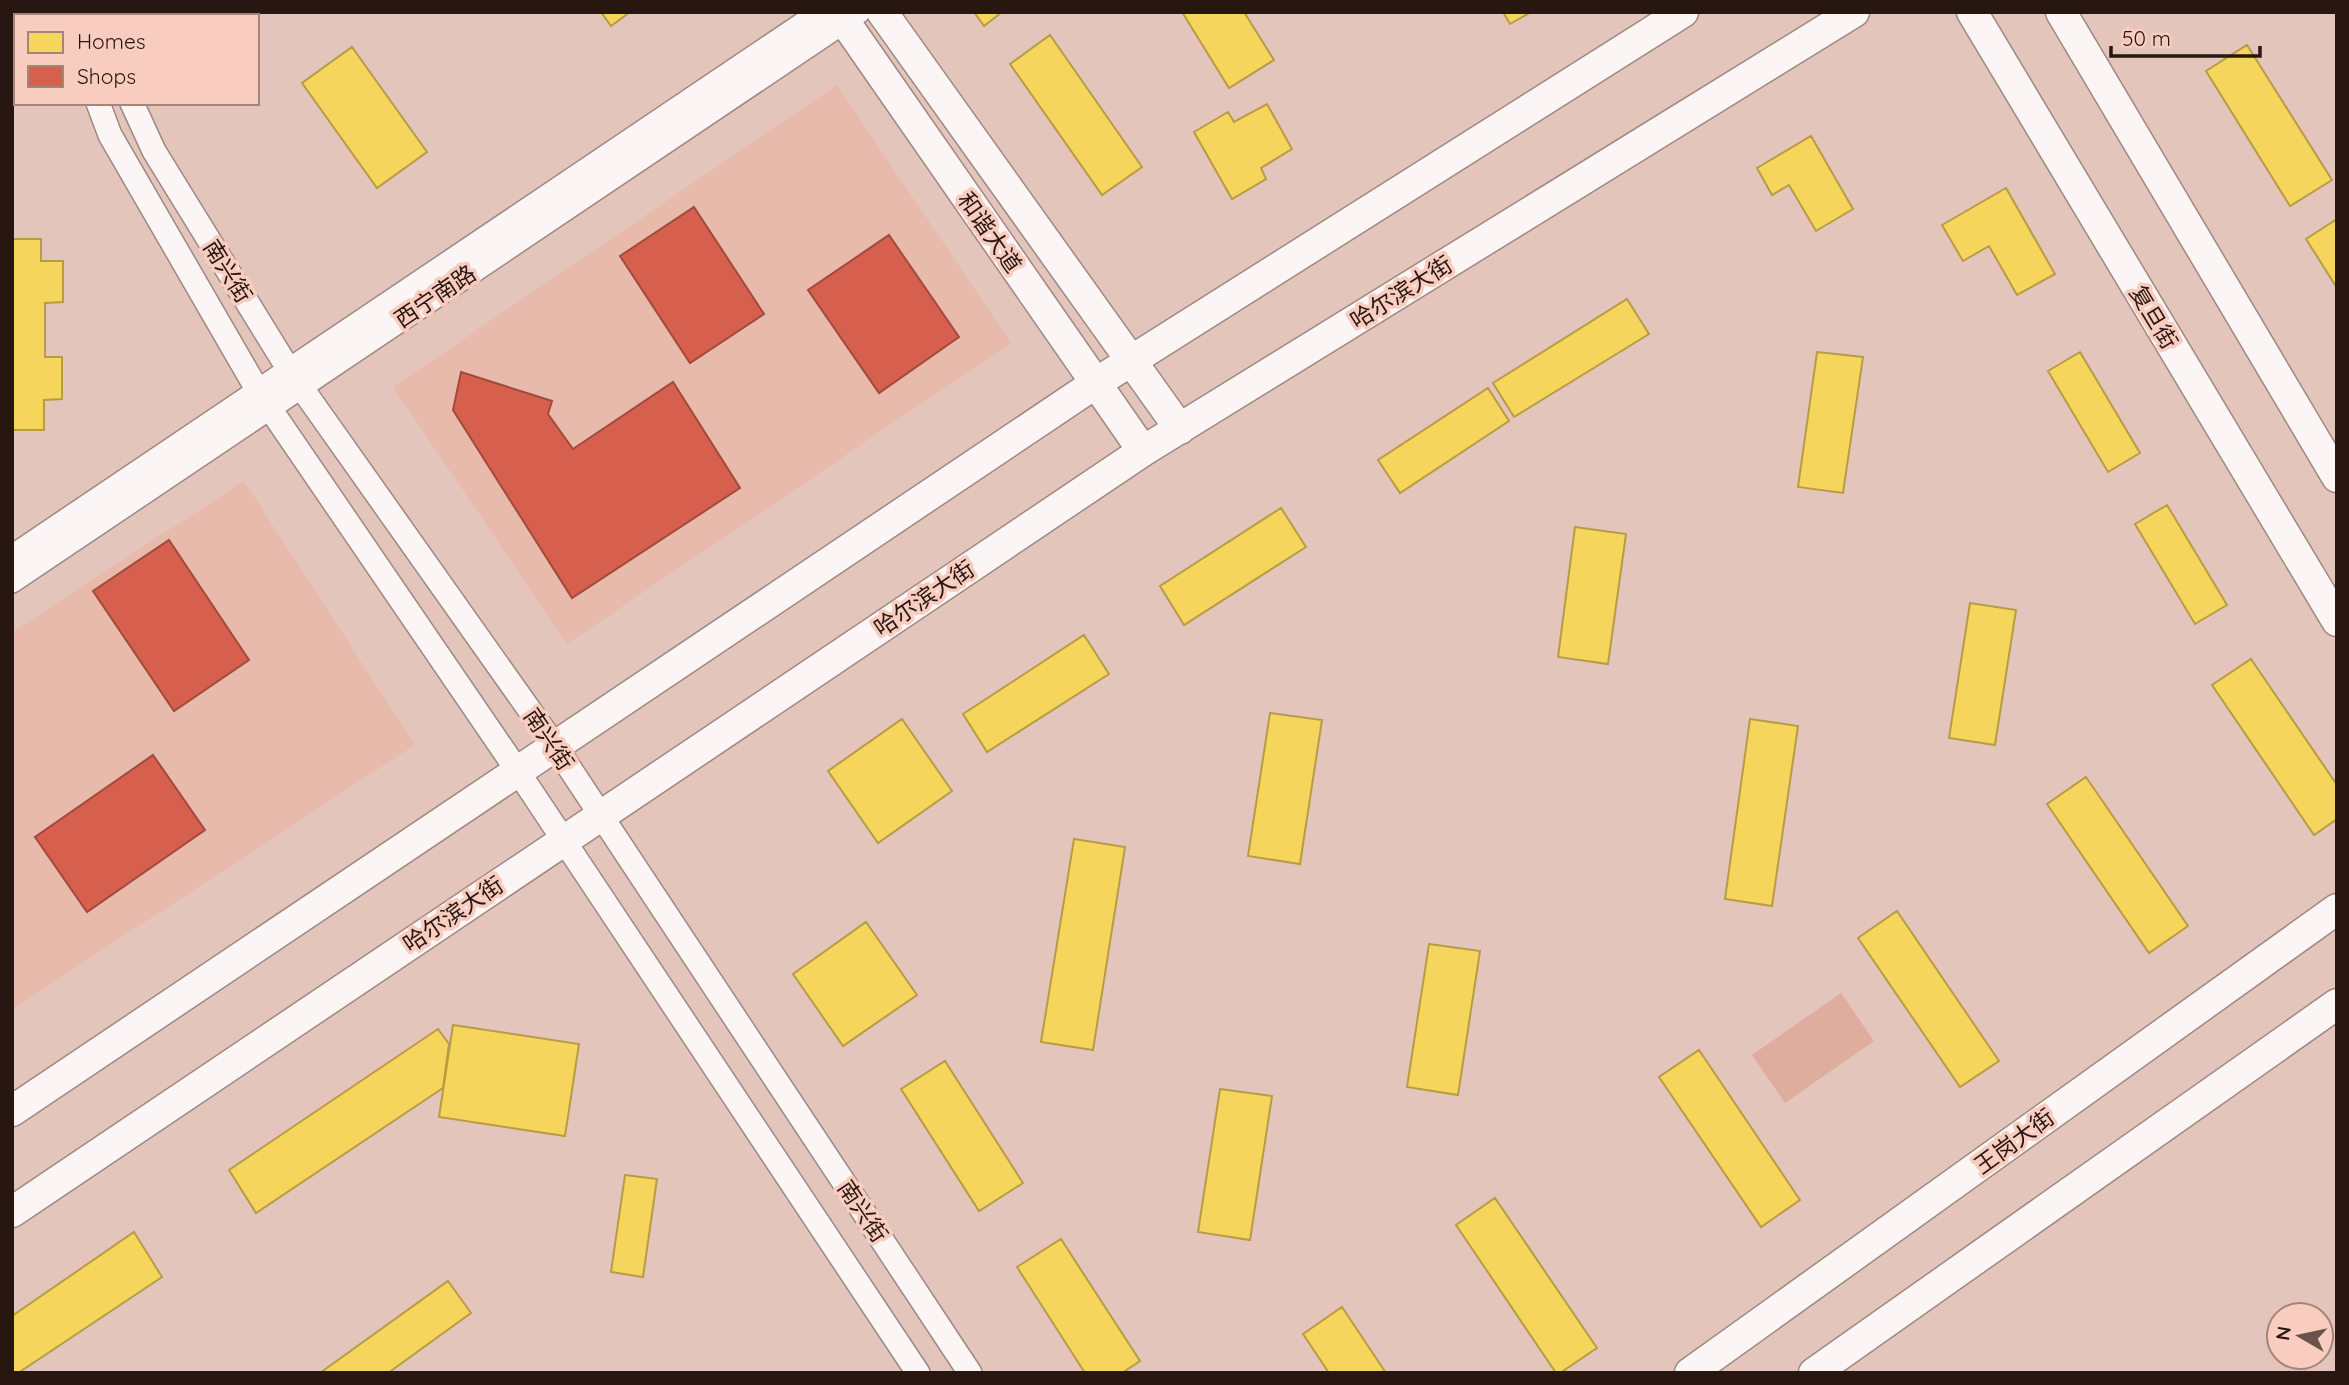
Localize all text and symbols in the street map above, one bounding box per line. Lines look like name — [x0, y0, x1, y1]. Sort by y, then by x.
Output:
legend — [14, 14, 259, 105]
scale bar — [2111, 14, 2260, 58]
text: 50 m — [2122, 25, 2171, 51]
text: Homes — [77, 28, 146, 54]
text: Shops — [77, 63, 136, 89]
street label: 和谐大道 — [952, 186, 1028, 278]
street label: 南兴街 — [197, 234, 259, 308]
street label: 哈尔滨大街 — [1345, 249, 1457, 335]
street label: 西宁南路 — [389, 258, 481, 334]
street label: 复旦街 — [2124, 280, 2184, 354]
street label: 哈尔滨大街 — [868, 554, 980, 642]
street label: 南兴街 — [518, 702, 580, 776]
street label: 哈尔滨大街 — [397, 870, 509, 958]
street label: 王岗大街 — [1968, 1102, 2060, 1180]
street label: 南兴街 — [832, 1174, 894, 1248]
north arrow — [2265, 1301, 2335, 1371]
text: N — [2270, 1325, 2296, 1342]

